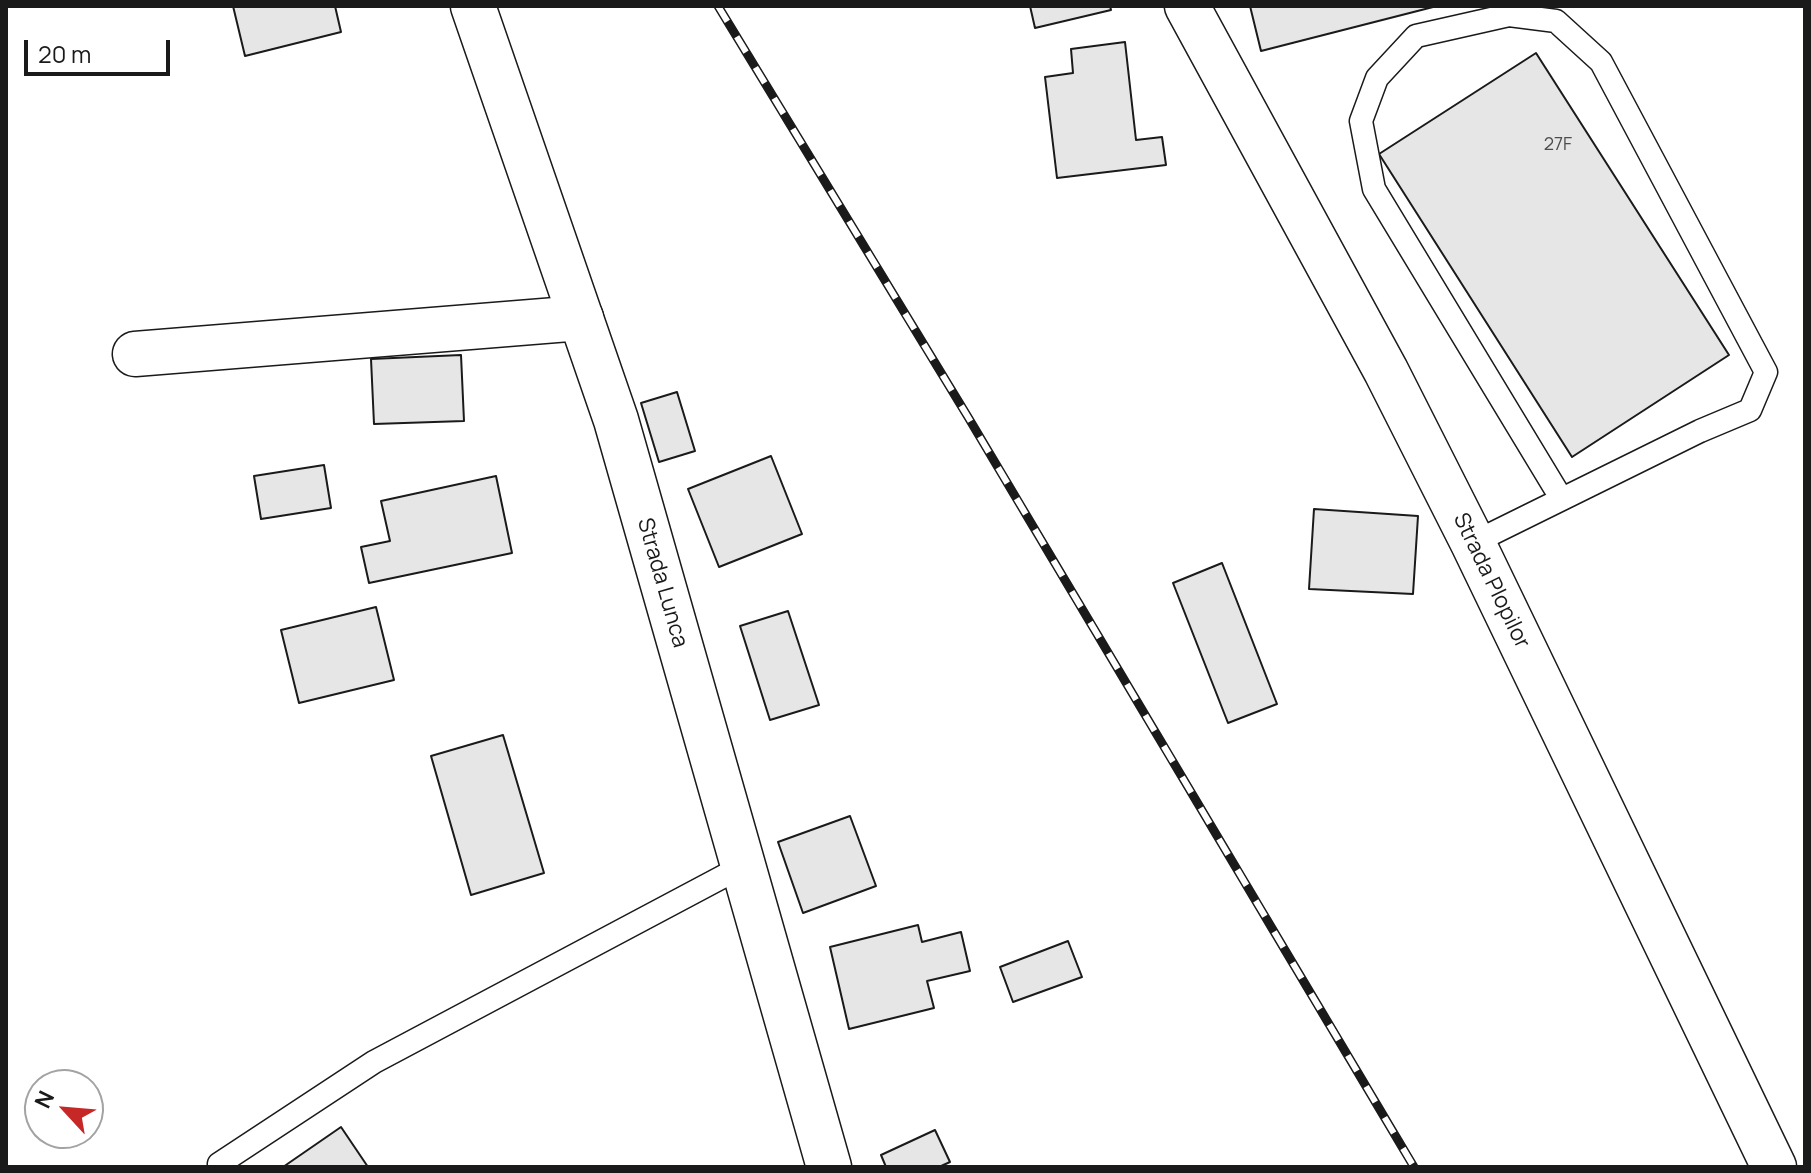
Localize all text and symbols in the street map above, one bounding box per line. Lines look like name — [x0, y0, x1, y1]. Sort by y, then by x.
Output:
scale bar — [28, 24, 174, 74]
text: 20 m — [38, 37, 91, 70]
house number: 27F — [1544, 134, 1572, 156]
street label: Strada Plopilor — [1447, 509, 1535, 653]
street label: Strada Lunca — [631, 515, 693, 651]
north arrow — [24, 1069, 104, 1149]
text: N — [27, 1086, 61, 1113]

